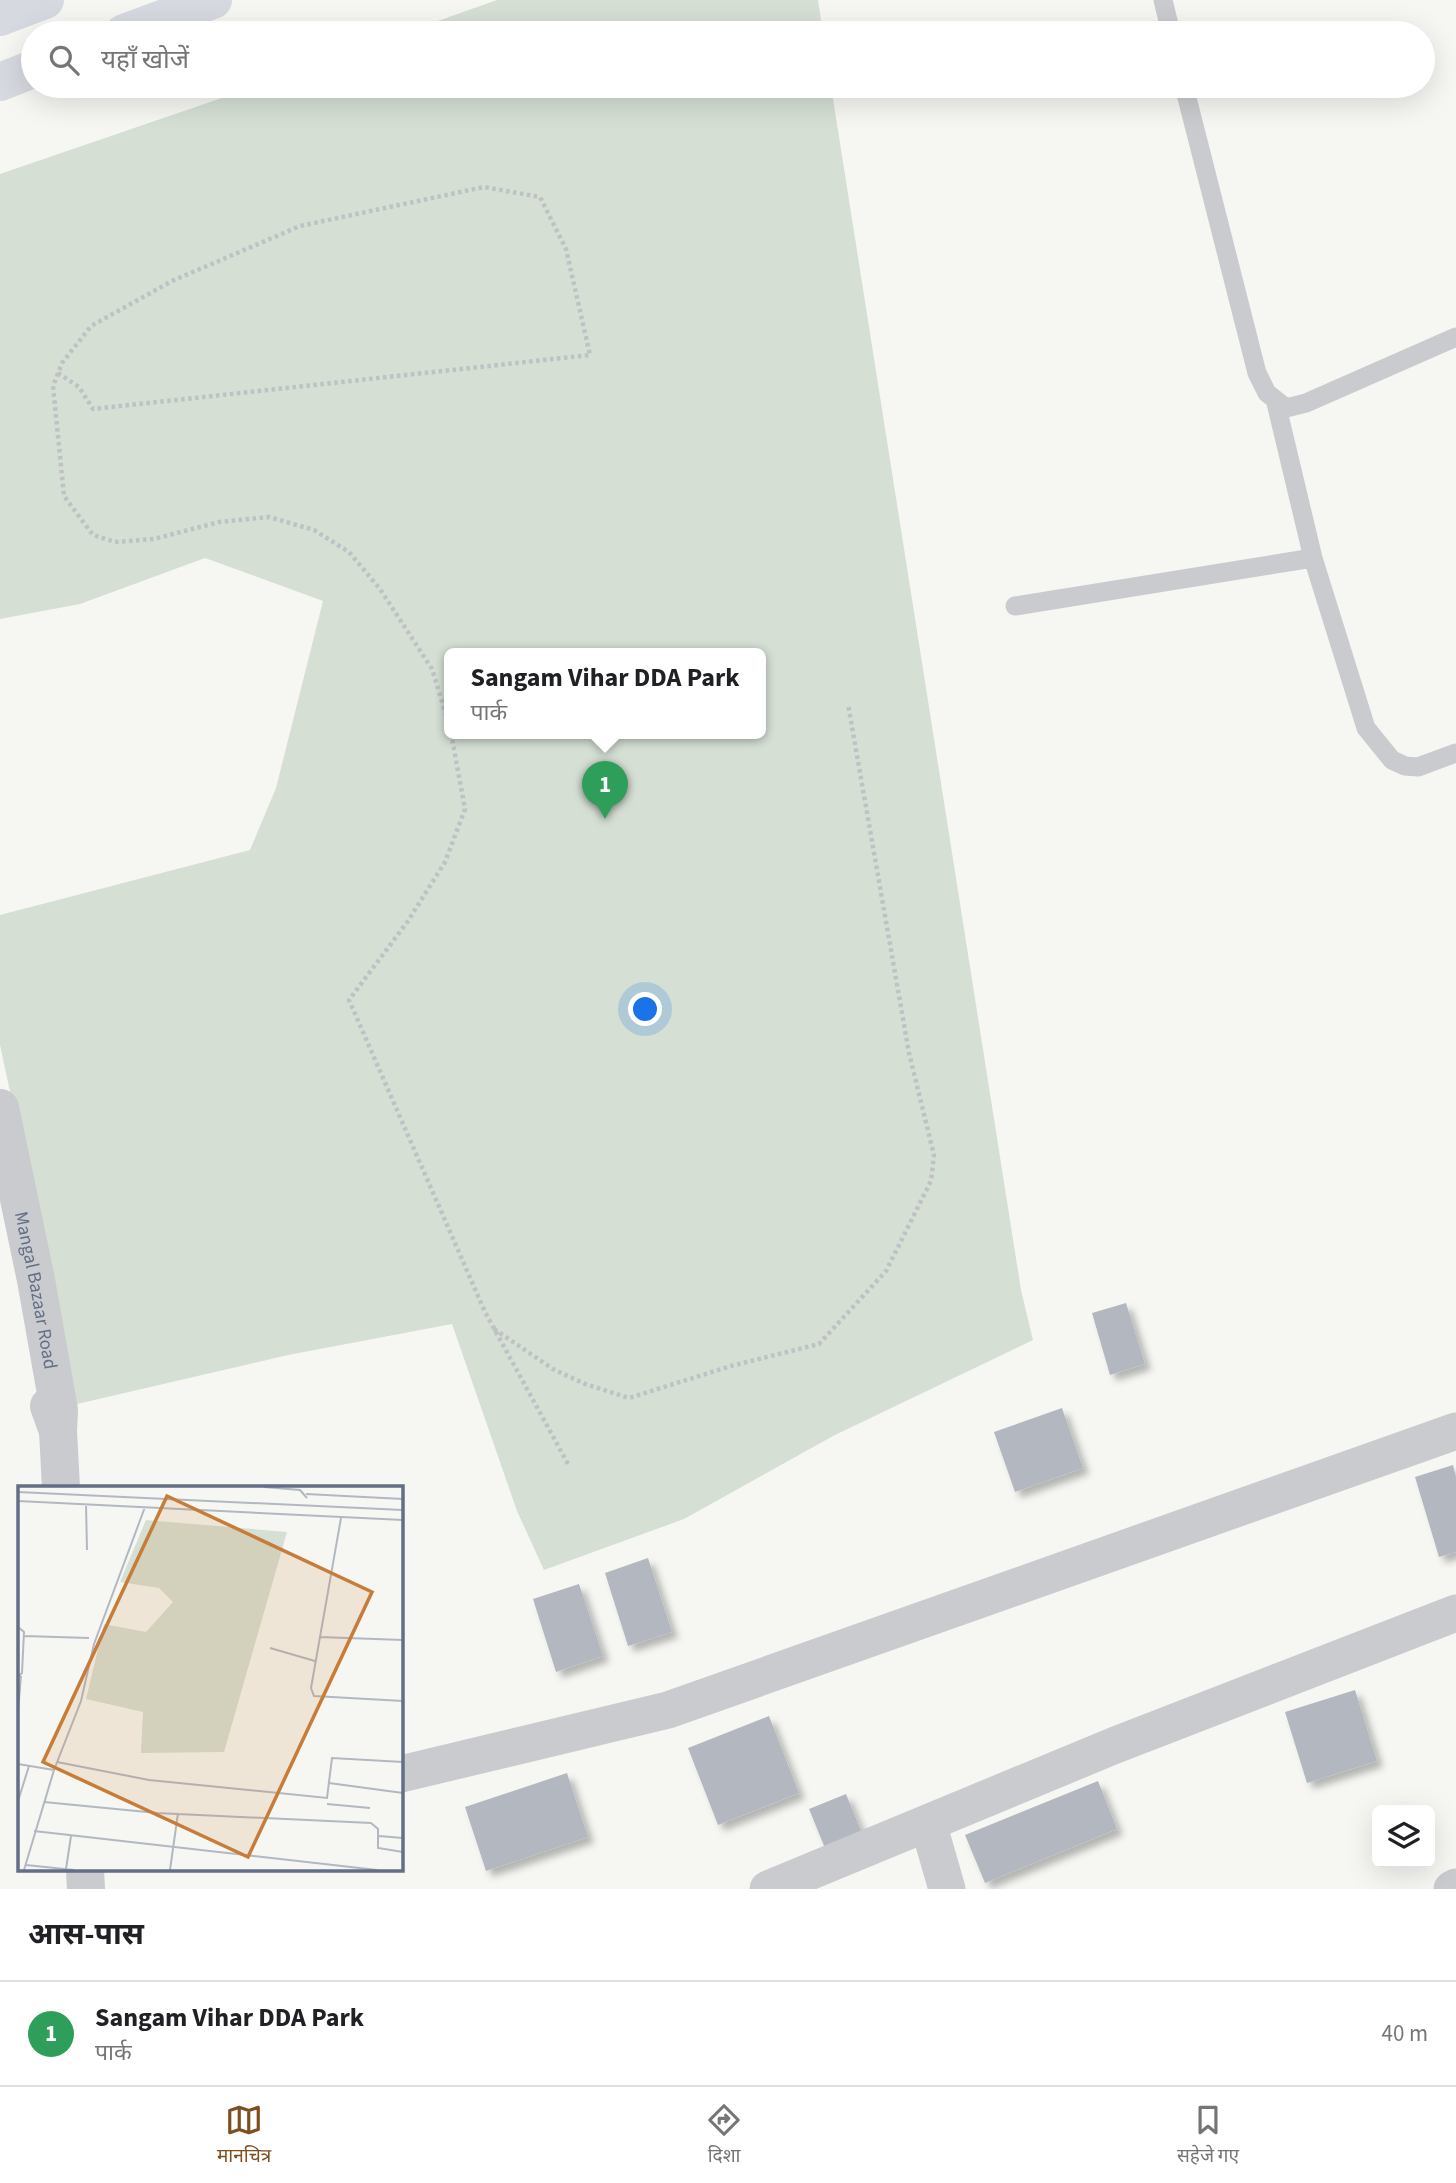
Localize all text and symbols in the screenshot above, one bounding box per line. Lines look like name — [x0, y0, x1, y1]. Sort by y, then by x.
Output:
search box — [21, 21, 1435, 98]
icon: search — [45, 41, 83, 79]
text: यहाँ खोजें — [101, 41, 189, 78]
popup — [444, 648, 766, 739]
text: Sangam Vihar DDA Park — [470, 659, 740, 696]
text: पार्क — [470, 696, 507, 729]
pin: 1 — [582, 761, 628, 819]
your location — [628, 992, 662, 1026]
street label: Mangal Bazaar Road — [7, 1209, 64, 1372]
inset map — [18, 1486, 402, 1871]
map controls — [1372, 1805, 1435, 1868]
button: layers — [1372, 1805, 1435, 1868]
text: आस-पास — [28, 1913, 144, 1956]
text: Sangam Vihar DDA Park — [95, 1999, 364, 2036]
text: 1 — [45, 2017, 57, 2050]
text: 40 m — [1381, 2017, 1428, 2050]
text: पार्क — [95, 2036, 132, 2069]
tab: मानचित्र — [217, 2101, 271, 2170]
tab: दिशा — [705, 2101, 743, 2170]
tab: सहेजे गए — [1177, 2101, 1239, 2170]

